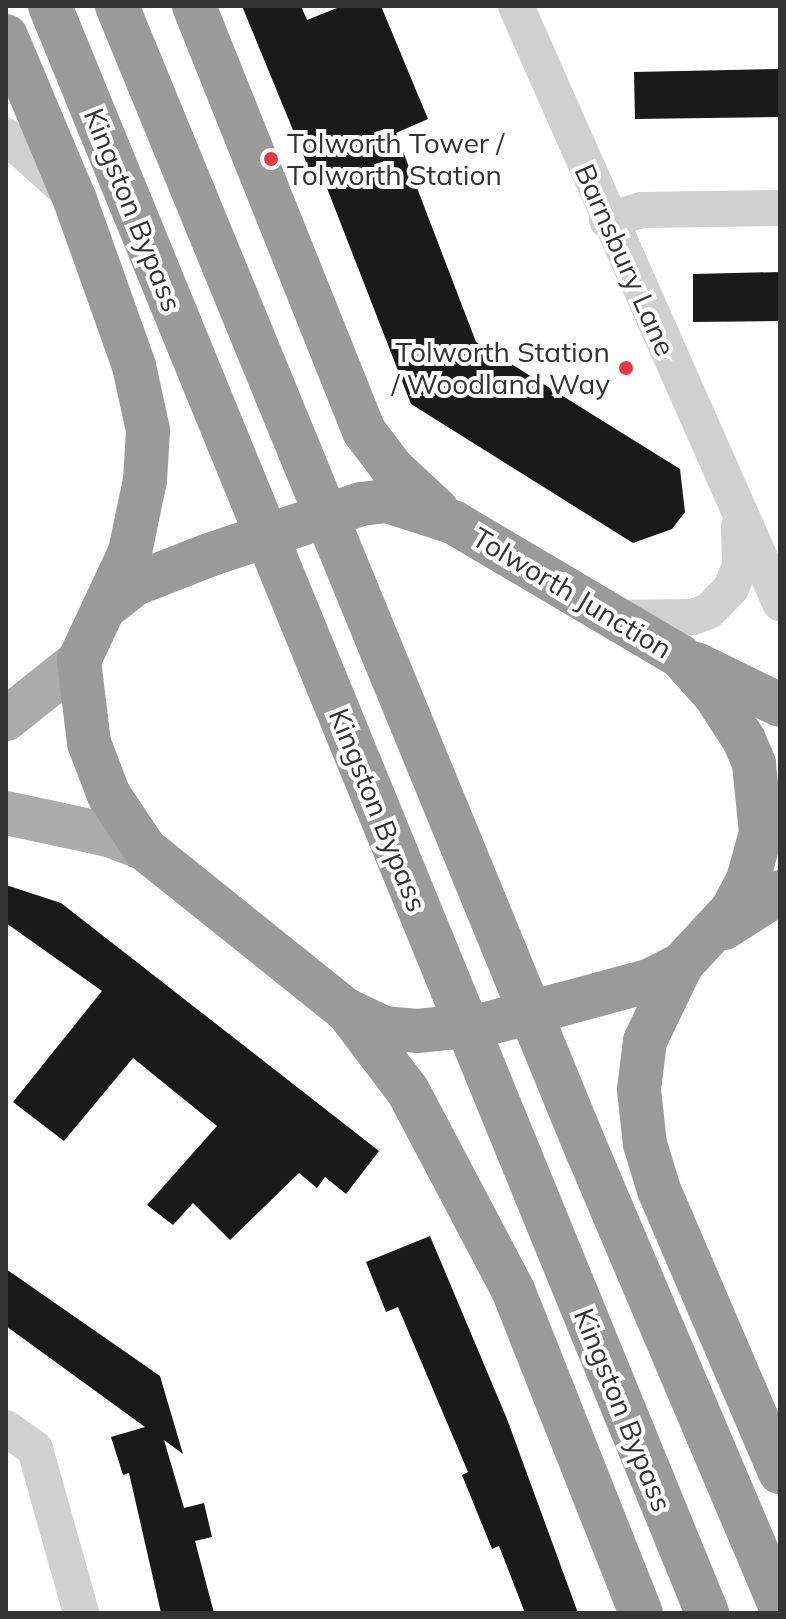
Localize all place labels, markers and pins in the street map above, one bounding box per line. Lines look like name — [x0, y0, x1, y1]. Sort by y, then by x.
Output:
place label: Tolworth Tower / Tolworth Station — [287, 126, 504, 192]
marker: Tolworth Tower / Tolworth Station — [262, 150, 280, 168]
place label: Tolworth Station / Woodland Way — [391, 335, 610, 401]
marker: Tolworth Station / Woodland Way — [617, 359, 635, 377]

